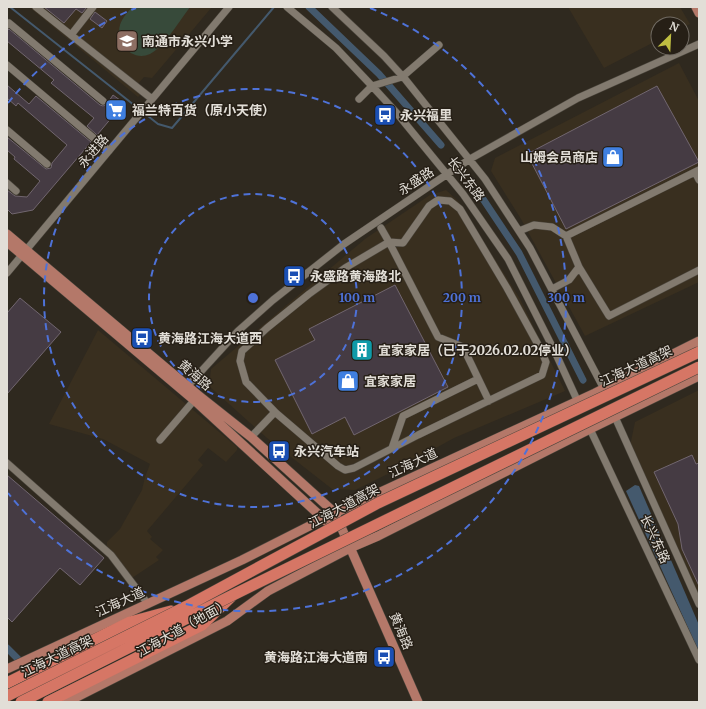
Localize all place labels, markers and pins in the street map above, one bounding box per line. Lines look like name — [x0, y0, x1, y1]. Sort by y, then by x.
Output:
school or university icon: 南通市永兴小学 — [114, 28, 140, 54]
place label: 南通市永兴小学 — [142, 33, 233, 50]
supermarket icon: 福兰特百货（原小天使） — [103, 97, 129, 123]
place label: 福兰特百货（原小天使） — [132, 102, 275, 119]
bus stop icon: 永兴福里 — [372, 102, 398, 128]
place label: 永兴福里 — [400, 107, 452, 124]
shop icon: 山姆会员商店 — [600, 144, 626, 170]
place label: 山姆会员商店 — [520, 149, 598, 166]
bus stop icon: 永盛路黄海路北 — [281, 263, 307, 289]
place label: 永盛路黄海路北 — [310, 268, 401, 285]
centre of rings — [246, 291, 260, 305]
bus stop icon: 黄海路江海大道西 — [129, 325, 155, 351]
place label: 黄海路江海大道西 — [158, 330, 262, 347]
building icon: 宜家家居（已于2026.02.02停业） — [349, 337, 375, 363]
place label: 宜家家居（已于2026.02.02停业） — [378, 342, 577, 359]
shop icon: 宜家家居 — [335, 368, 361, 394]
place label: 宜家家居 — [364, 373, 416, 390]
bus stop icon: 永兴汽车站 — [266, 438, 292, 464]
place label: 永兴汽车站 — [294, 443, 359, 460]
bus stop icon: 黄海路江海大道南 — [371, 644, 397, 670]
place label: 黄海路江海大道南 — [264, 649, 368, 666]

